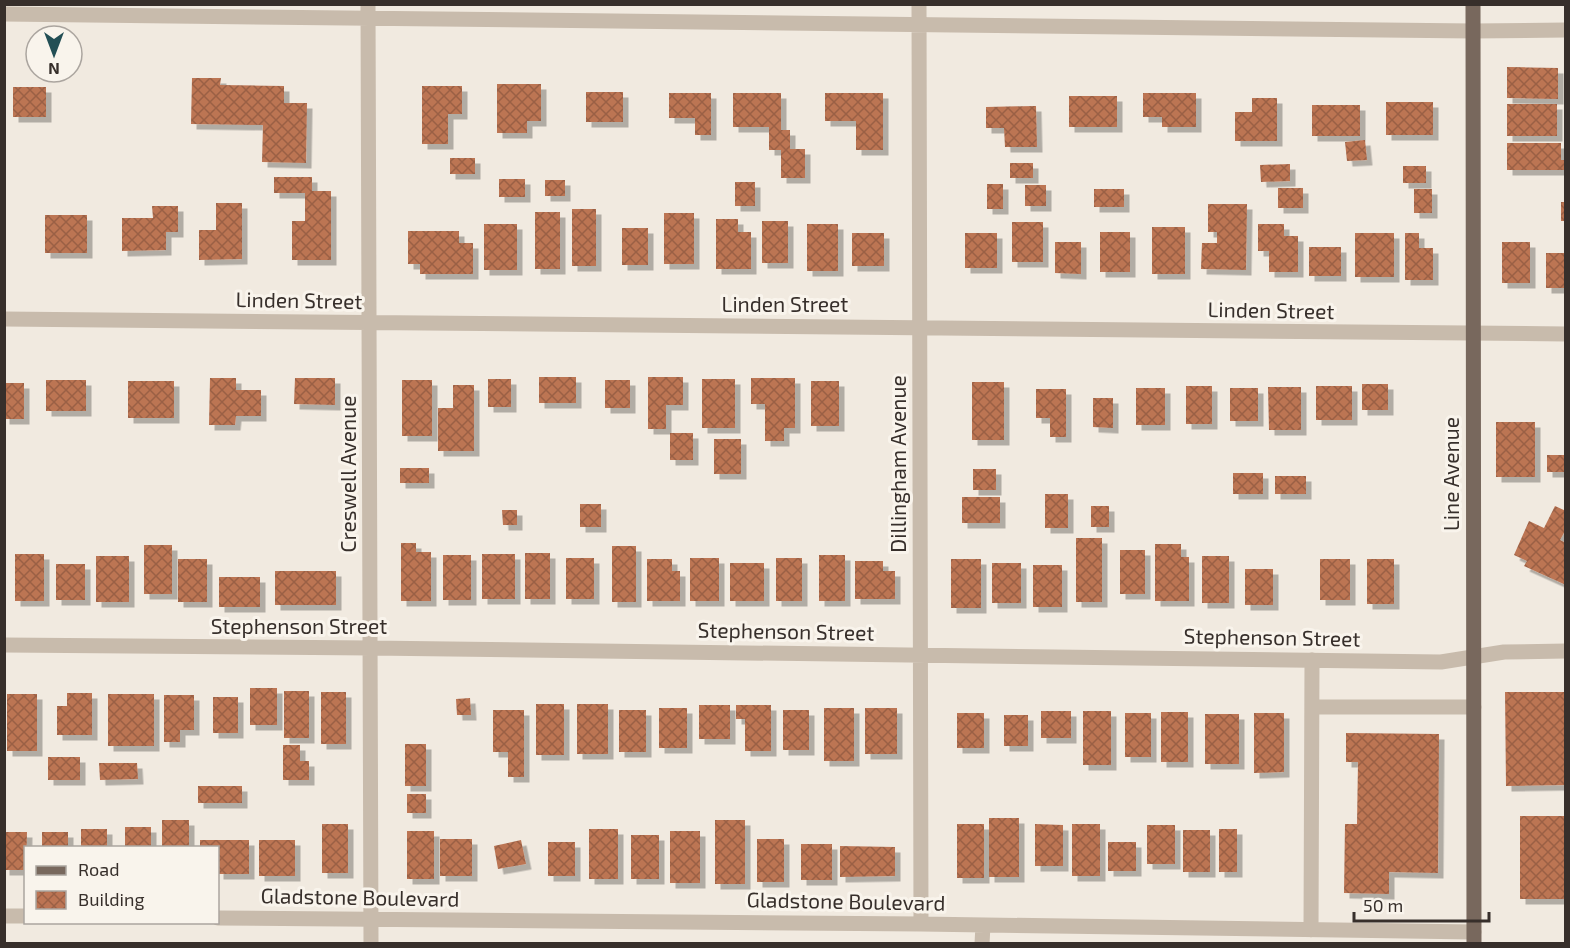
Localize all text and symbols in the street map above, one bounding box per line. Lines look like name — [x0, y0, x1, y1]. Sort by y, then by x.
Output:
north arrow — [24, 24, 84, 84]
text: N — [48, 60, 60, 79]
street label: Linden Street — [235, 286, 363, 313]
street label: Linden Street — [722, 291, 848, 316]
street label: Linden Street — [1207, 296, 1335, 323]
street label: Dillingham Avenue — [885, 375, 910, 553]
street label: Creswell Avenue — [335, 395, 360, 553]
street label: Line Avenue — [1438, 417, 1463, 531]
street label: Stephenson Street — [211, 613, 387, 638]
street label: Stephenson Street — [698, 616, 875, 645]
street label: Stephenson Street — [1184, 622, 1361, 651]
legend — [24, 846, 219, 924]
text: Road — [78, 858, 119, 880]
street label: Gladstone Boulevard — [260, 882, 460, 911]
scale bar — [1354, 885, 1489, 923]
street label: Gladstone Boulevard — [746, 886, 946, 915]
text: Building — [78, 888, 145, 910]
text: 50 m — [1363, 894, 1403, 916]

